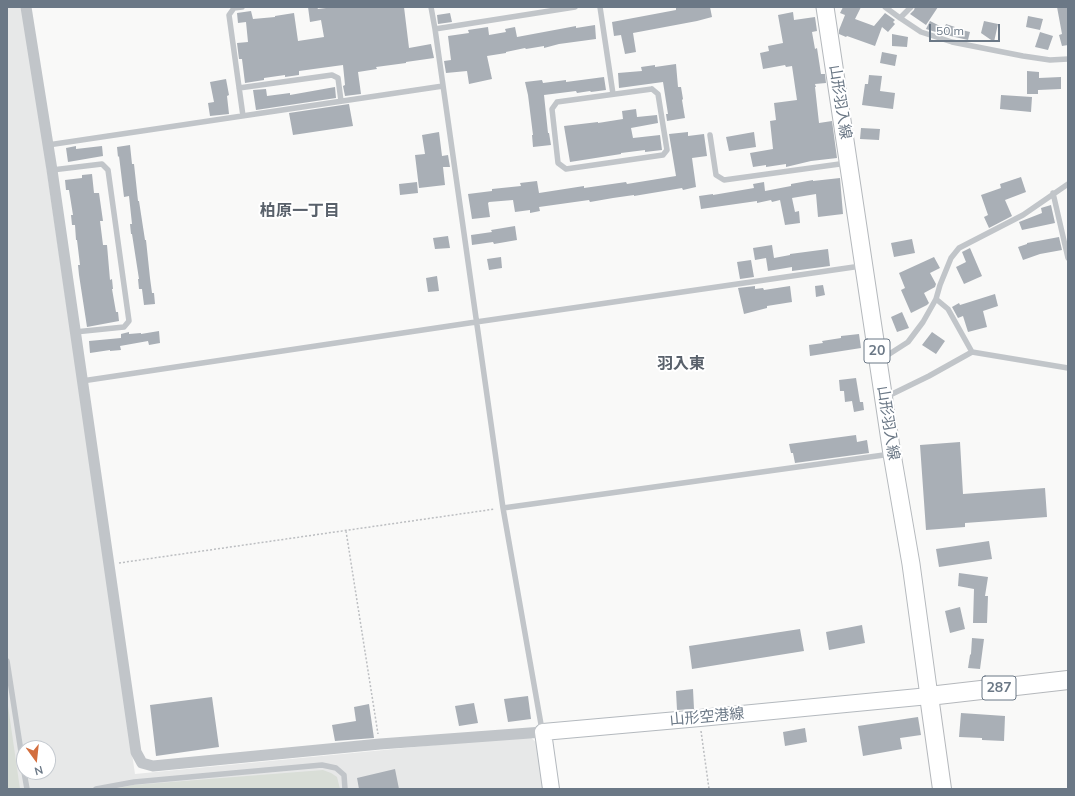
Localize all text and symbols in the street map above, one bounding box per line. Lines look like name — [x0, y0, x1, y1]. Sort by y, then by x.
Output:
scale bar — [931, 16, 1002, 42]
text: 50 m — [936, 23, 964, 38]
street label: 山形羽入線 — [825, 64, 855, 140]
district label: 柏原一丁目 — [260, 201, 340, 221]
road number: 20 — [864, 339, 890, 363]
district label: 羽入東 — [657, 354, 705, 374]
street label: 山形羽入線 — [873, 385, 903, 461]
road number: 287 — [982, 676, 1016, 700]
street label: 山形空港線 — [669, 705, 745, 729]
north arrow — [16, 740, 56, 780]
text: N — [33, 763, 45, 778]

